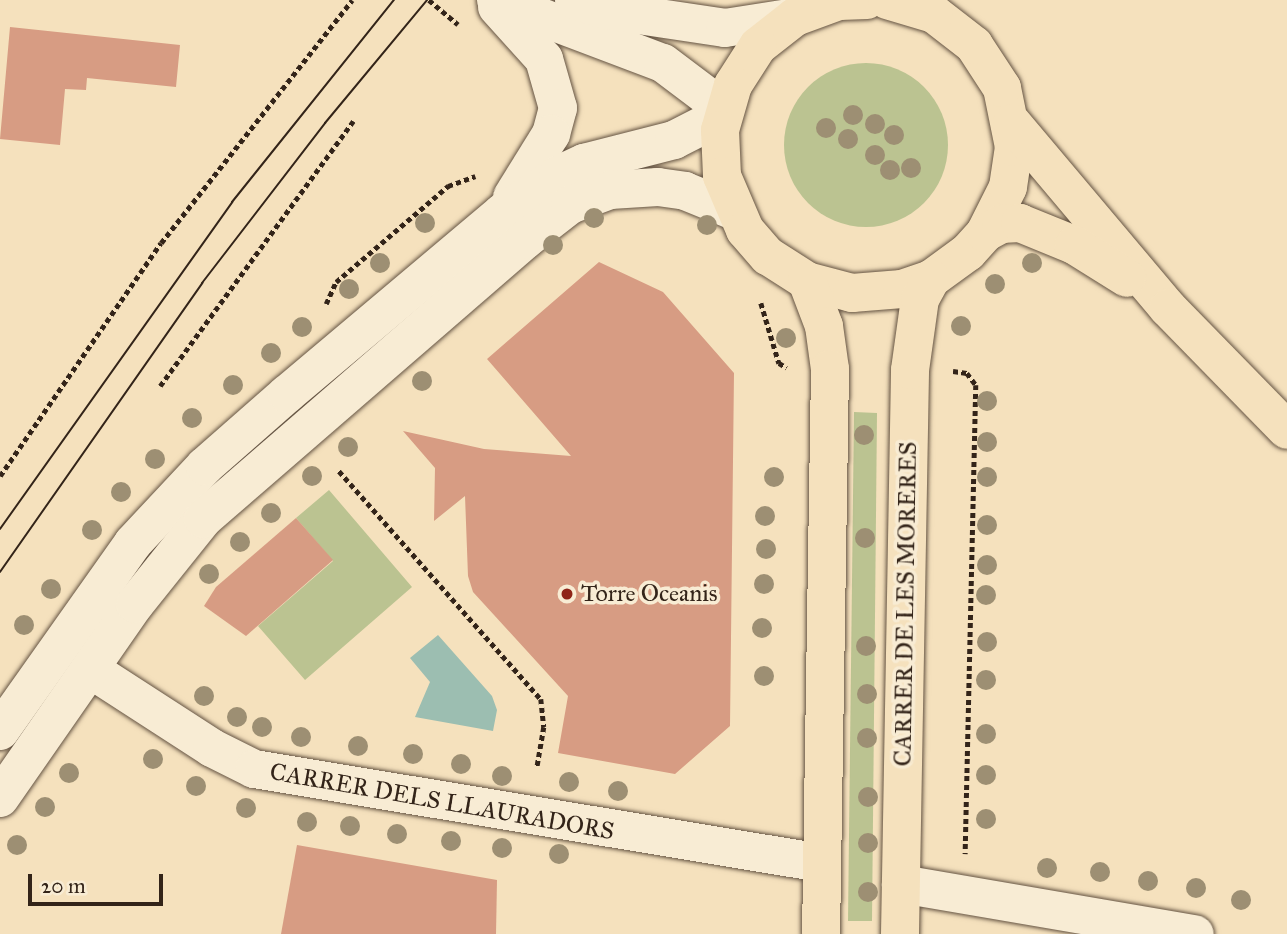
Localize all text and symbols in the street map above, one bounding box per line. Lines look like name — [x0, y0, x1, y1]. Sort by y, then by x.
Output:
street label: CARRER DE LES MORERES — [889, 441, 923, 767]
place label: Torre Oceanis — [581, 580, 718, 608]
marker: Torre Oceanis — [559, 586, 575, 602]
street label: CARRER DELS LLAURADORS — [268, 758, 616, 846]
scale bar — [32, 860, 166, 904]
text: 20 m — [41, 873, 86, 899]

